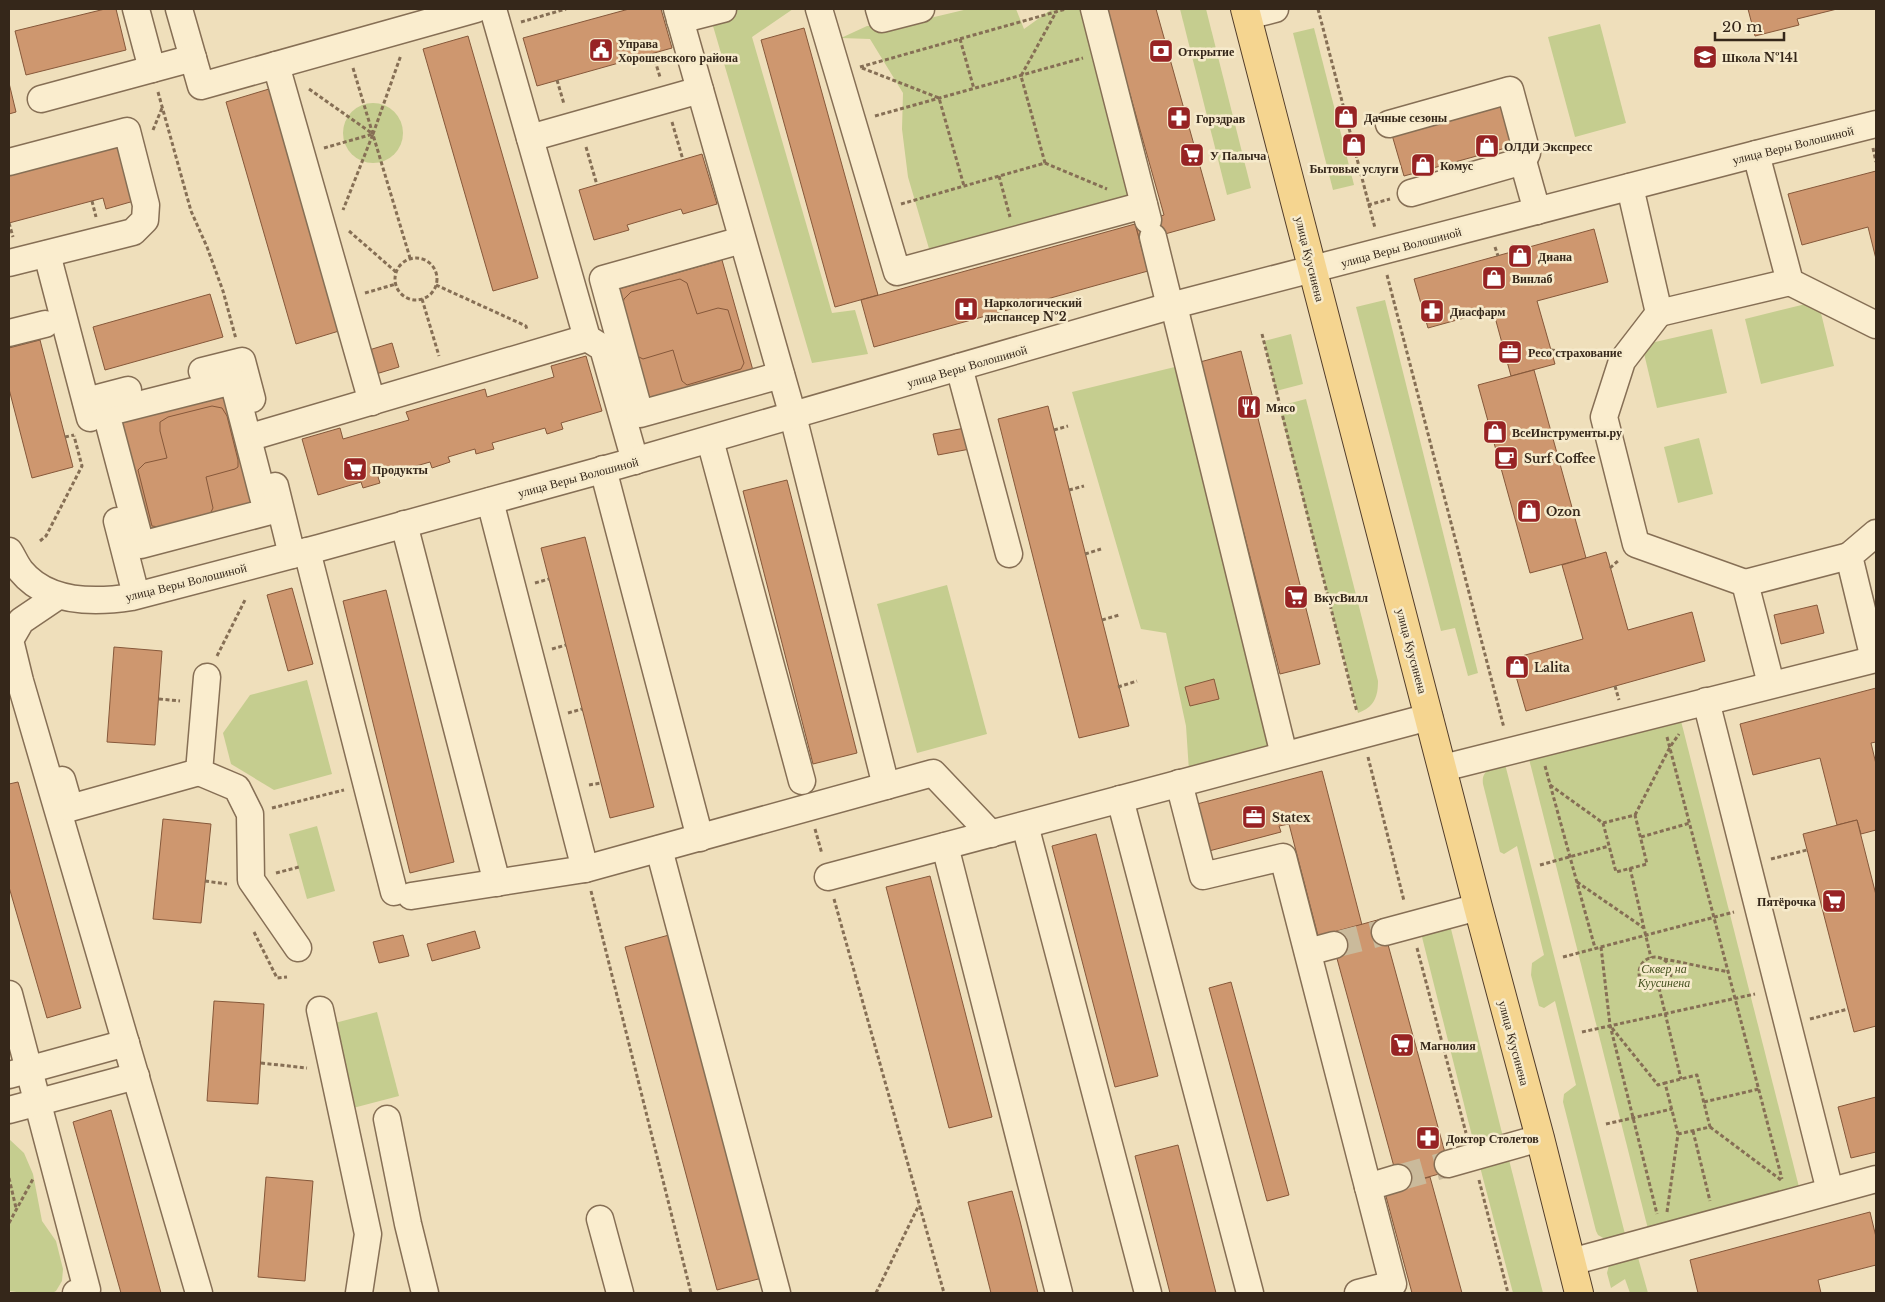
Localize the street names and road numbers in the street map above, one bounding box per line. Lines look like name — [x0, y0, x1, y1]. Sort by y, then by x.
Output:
street label: улица Веры Волошиной — [1731, 123, 1856, 167]
street label: улица Куусинена — [1292, 215, 1328, 304]
street label: улица Веры Волошиной — [1339, 224, 1464, 270]
street label: улица Веры Волошиной — [905, 342, 1029, 390]
street label: улица Веры Волошиной — [516, 454, 641, 500]
street label: улица Веры Волошиной — [124, 560, 249, 604]
street label: улица Куусинена — [1393, 607, 1431, 696]
street label: улица Куусинена — [1495, 999, 1533, 1088]

